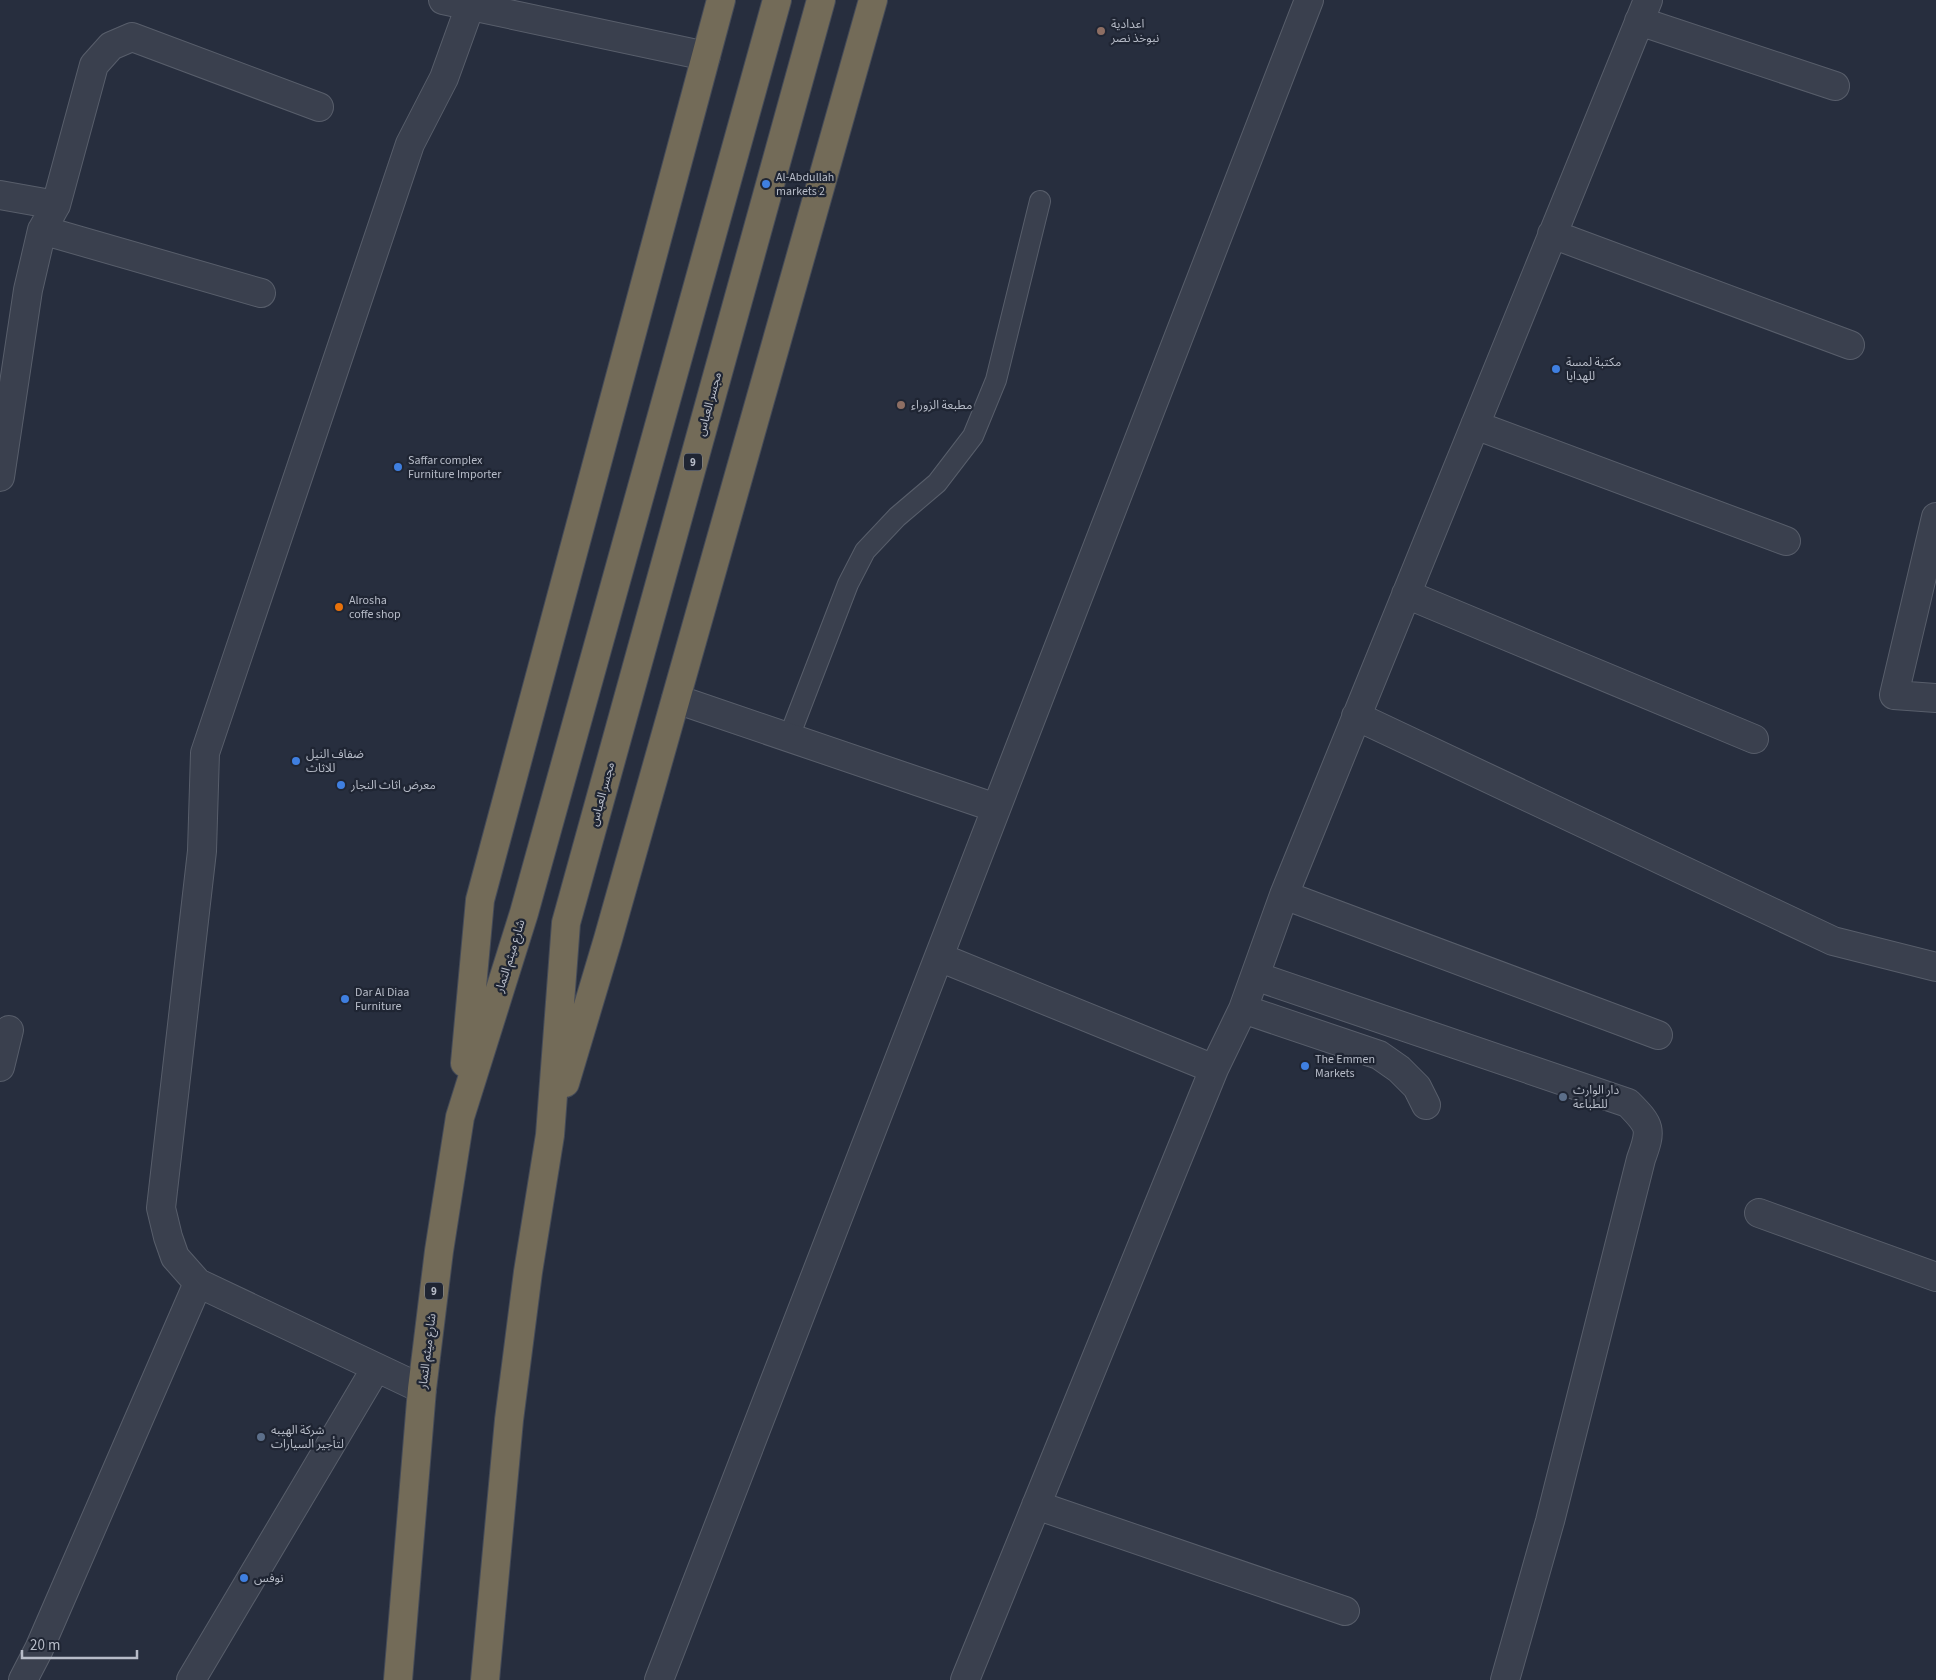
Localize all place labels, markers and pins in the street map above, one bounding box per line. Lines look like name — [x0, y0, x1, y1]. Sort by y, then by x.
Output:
place label: اعدادية نبوخذ نصر — [1110, 16, 1159, 47]
marker: اعدادية نبوخذ نصر — [1095, 25, 1107, 37]
place label: Al-Abdullah markets 2 — [776, 169, 834, 200]
marker: Al-Abdullah markets 2 — [760, 178, 772, 190]
place label: مكتبة لمسة للهدايا — [1566, 354, 1621, 385]
marker: مكتبة لمسة للهدايا — [1550, 363, 1562, 375]
place label: مطبعة الزوراء — [911, 397, 972, 414]
marker: مطبعة الزوراء — [895, 399, 907, 411]
place label: Saffar complex Furniture Importer — [408, 452, 502, 483]
marker: Saffar complex Furniture Importer — [392, 461, 404, 473]
place label: Alrosha coffe shop — [349, 592, 401, 623]
marker: Alrosha coffe shop — [333, 601, 345, 613]
place label: ضفاف النيل للاثاث — [306, 746, 364, 777]
marker: ضفاف النيل للاثاث — [290, 755, 302, 767]
place label: معرض اثاث النجار — [350, 777, 436, 794]
marker: معرض اثاث النجار — [335, 779, 347, 791]
place label: Dar Al Diaa Furniture — [355, 984, 409, 1015]
marker: Dar Al Diaa Furniture — [339, 993, 351, 1005]
place label: The Emmen Markets — [1315, 1051, 1375, 1082]
marker: The Emmen Markets — [1299, 1060, 1311, 1072]
place label: دار الوارث للطباعة — [1573, 1082, 1619, 1113]
marker: دار الوارث للطباعة — [1557, 1091, 1569, 1103]
place label: شركة الهيبه لتأجير السيارات — [271, 1422, 344, 1453]
marker: شركة الهيبه لتأجير السيارات — [255, 1431, 267, 1443]
place label: نوفس — [254, 1570, 283, 1587]
marker: نوفس — [238, 1572, 250, 1584]

